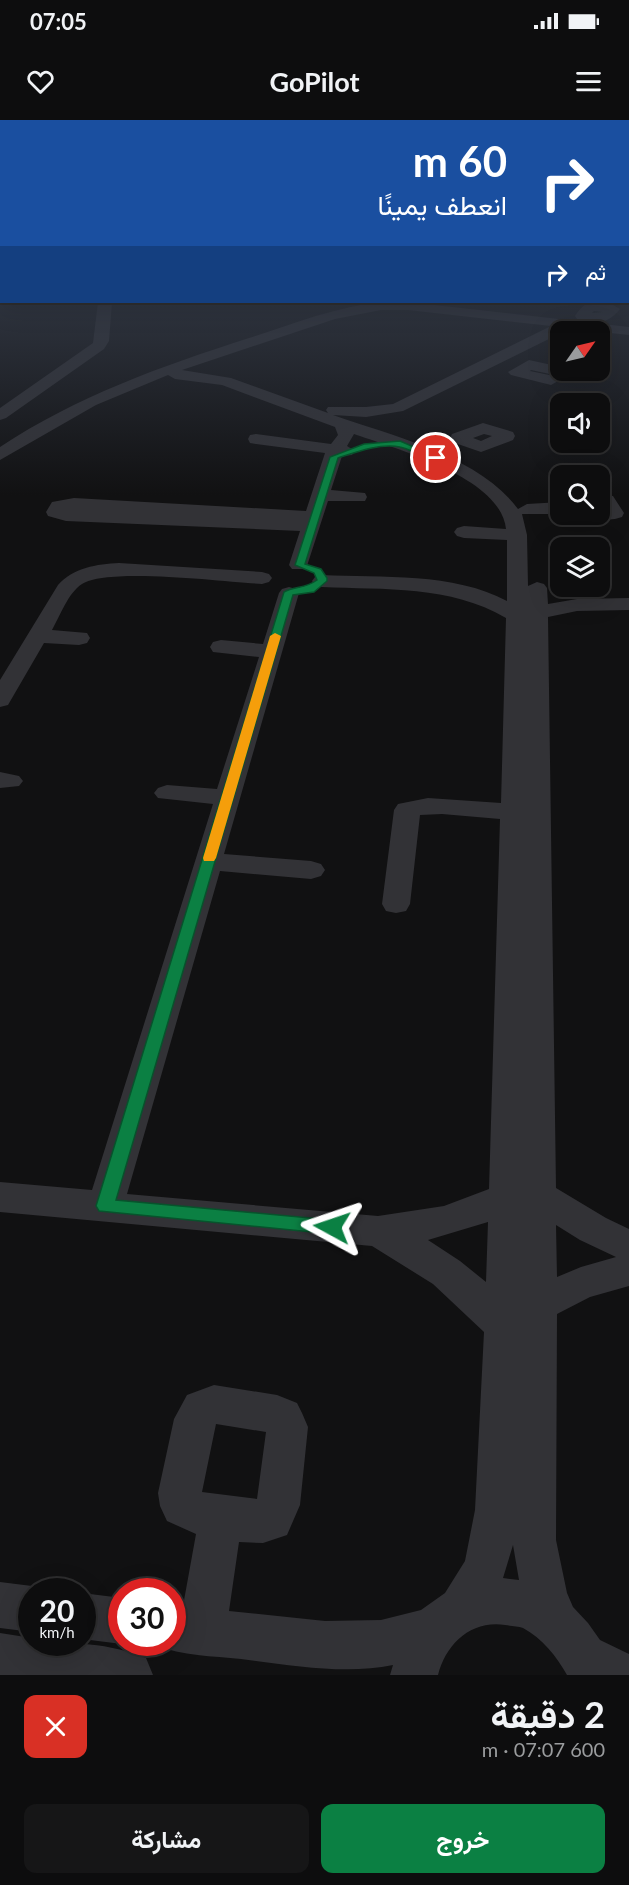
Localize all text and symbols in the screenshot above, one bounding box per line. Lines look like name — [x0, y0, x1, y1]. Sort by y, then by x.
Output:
text: 07:05 — [30, 8, 87, 35]
icon: heart — [24, 65, 57, 98]
text: GoPilot — [269, 65, 360, 98]
icon: menu — [572, 65, 605, 98]
text: 60 m — [413, 136, 507, 186]
icon: right — [528, 144, 606, 222]
text: انعطف يمينًا — [378, 188, 507, 221]
icon: right — [540, 258, 573, 291]
text: ثم — [585, 258, 606, 285]
north arrow — [550, 321, 610, 381]
map controls — [550, 321, 610, 597]
button: sound — [550, 393, 610, 453]
pin — [410, 432, 461, 483]
icon: arrive — [419, 441, 452, 474]
button: search — [550, 465, 610, 525]
button: layers — [550, 537, 610, 597]
position arrow — [300, 1195, 364, 1259]
speed limit sign: 30 — [108, 1578, 186, 1656]
text: 20 — [40, 1592, 74, 1628]
text: km/h — [39, 1623, 75, 1641]
text: 2 دقيقة — [490, 1692, 605, 1736]
button: close — [24, 1695, 87, 1758]
text: 600 m · 07:07 — [482, 1737, 605, 1761]
button: مشاركة — [24, 1804, 309, 1873]
button: خروج — [321, 1804, 605, 1873]

